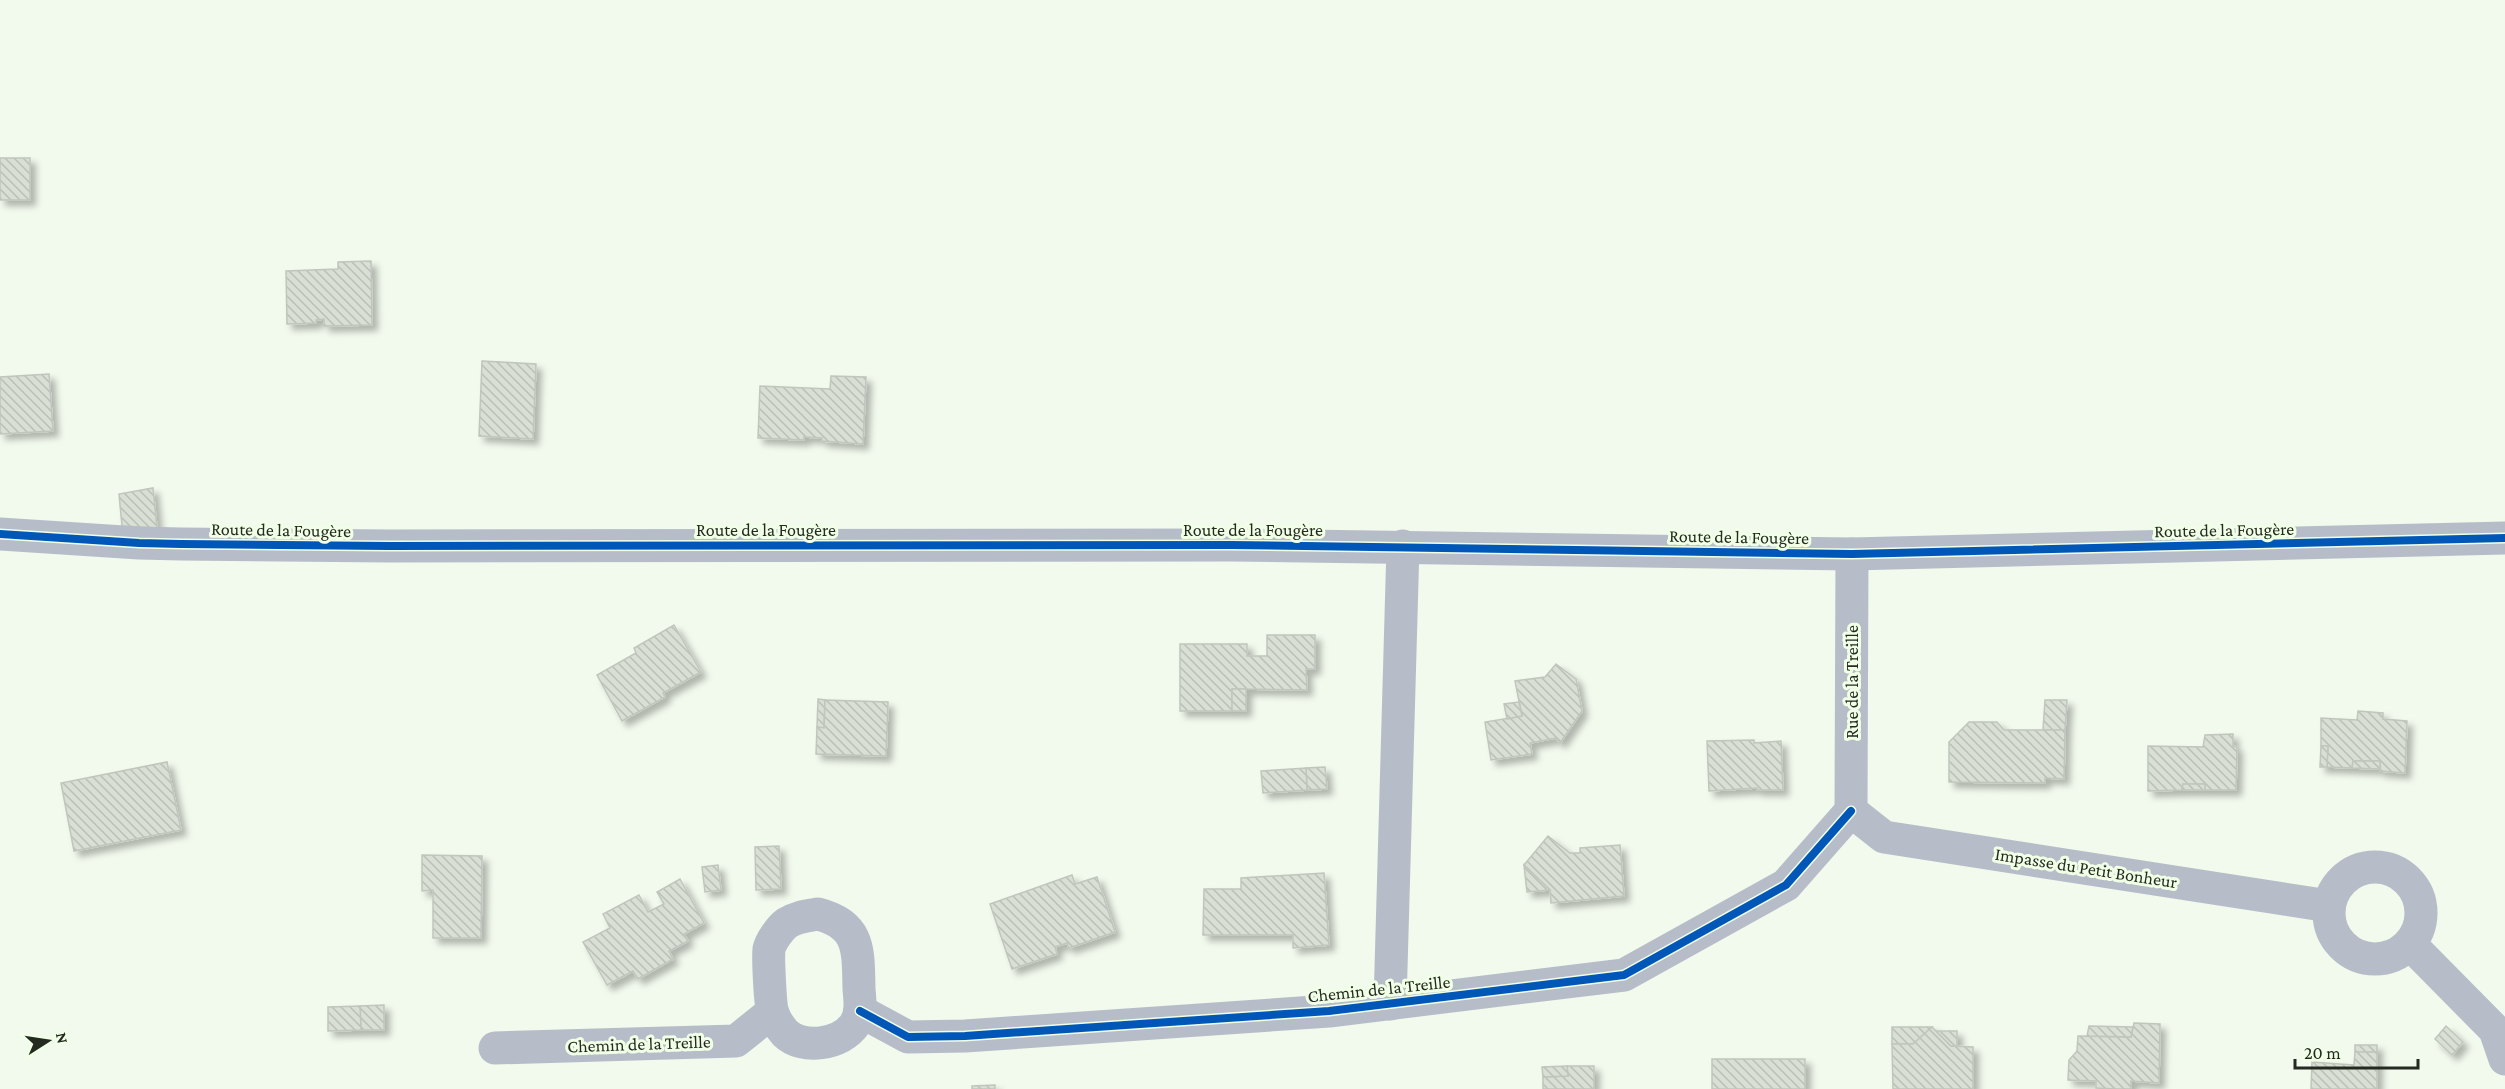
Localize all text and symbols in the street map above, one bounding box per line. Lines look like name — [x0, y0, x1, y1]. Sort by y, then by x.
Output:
street label: Route de la Fougère — [211, 519, 351, 541]
street label: Route de la Fougère — [2154, 519, 2294, 541]
street label: Route de la Fougère — [696, 520, 836, 540]
street label: Route de la Fougère — [1183, 520, 1323, 540]
street label: Route de la Fougère — [1669, 526, 1809, 548]
street label: Rue de la Treille — [1842, 625, 1862, 739]
street label: Impasse du Petit Bonheur — [1994, 844, 2179, 892]
street label: Chemin de la Treille — [1307, 972, 1451, 1006]
north arrow — [18, 1011, 78, 1071]
text: N — [53, 1031, 72, 1045]
street label: Chemin de la Treille — [567, 1032, 711, 1056]
scale bar — [2295, 1032, 2418, 1070]
text: 20 m — [2304, 1043, 2341, 1063]

